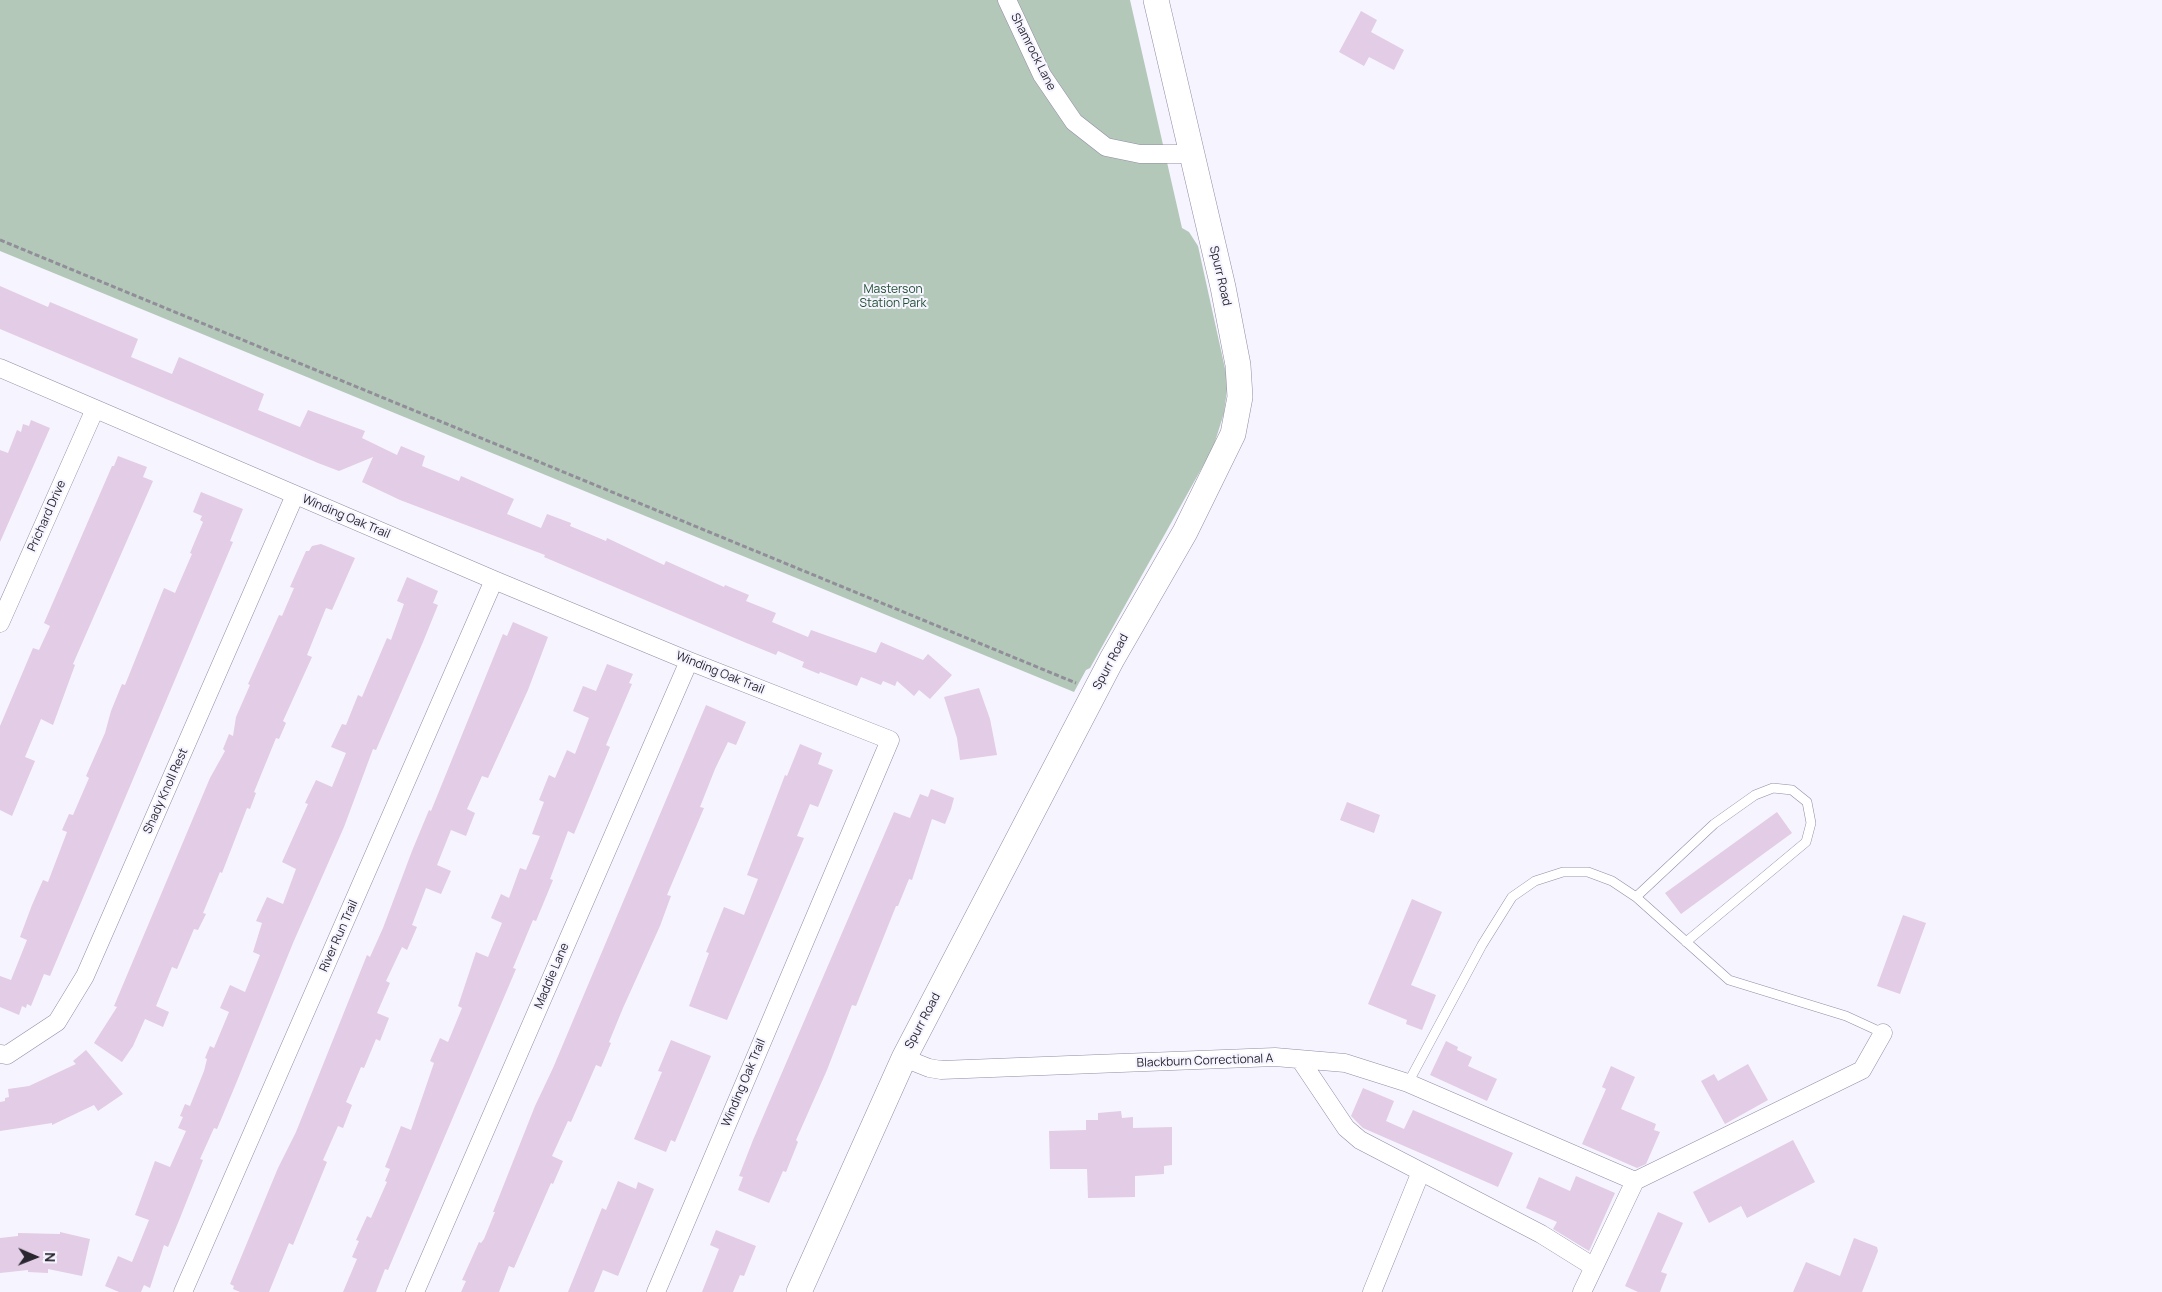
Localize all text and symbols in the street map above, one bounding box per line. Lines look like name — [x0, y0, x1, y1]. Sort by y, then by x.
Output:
street label: Shamrock Lane — [1007, 11, 1059, 93]
street label: Spurr Road — [1206, 245, 1234, 307]
park label: Masterson Station Park — [859, 283, 927, 311]
street label: Prichard Drive — [25, 478, 69, 554]
street label: Winding Oak Trail — [300, 492, 392, 542]
street label: Spurr Road — [1090, 632, 1132, 692]
street label: Winding Oak Trail — [674, 649, 766, 697]
street label: Shady Knoll Rest — [141, 746, 191, 836]
street label: River Run Trail — [317, 898, 361, 974]
street label: Maddie Lane — [532, 941, 572, 1011]
street label: Spurr Road — [902, 991, 944, 1051]
street label: Winding Oak Trail — [719, 1037, 769, 1129]
street label: Blackburn Correctional A — [1136, 1051, 1274, 1071]
north arrow — [10, 1232, 60, 1282]
text: N — [41, 1252, 60, 1262]

